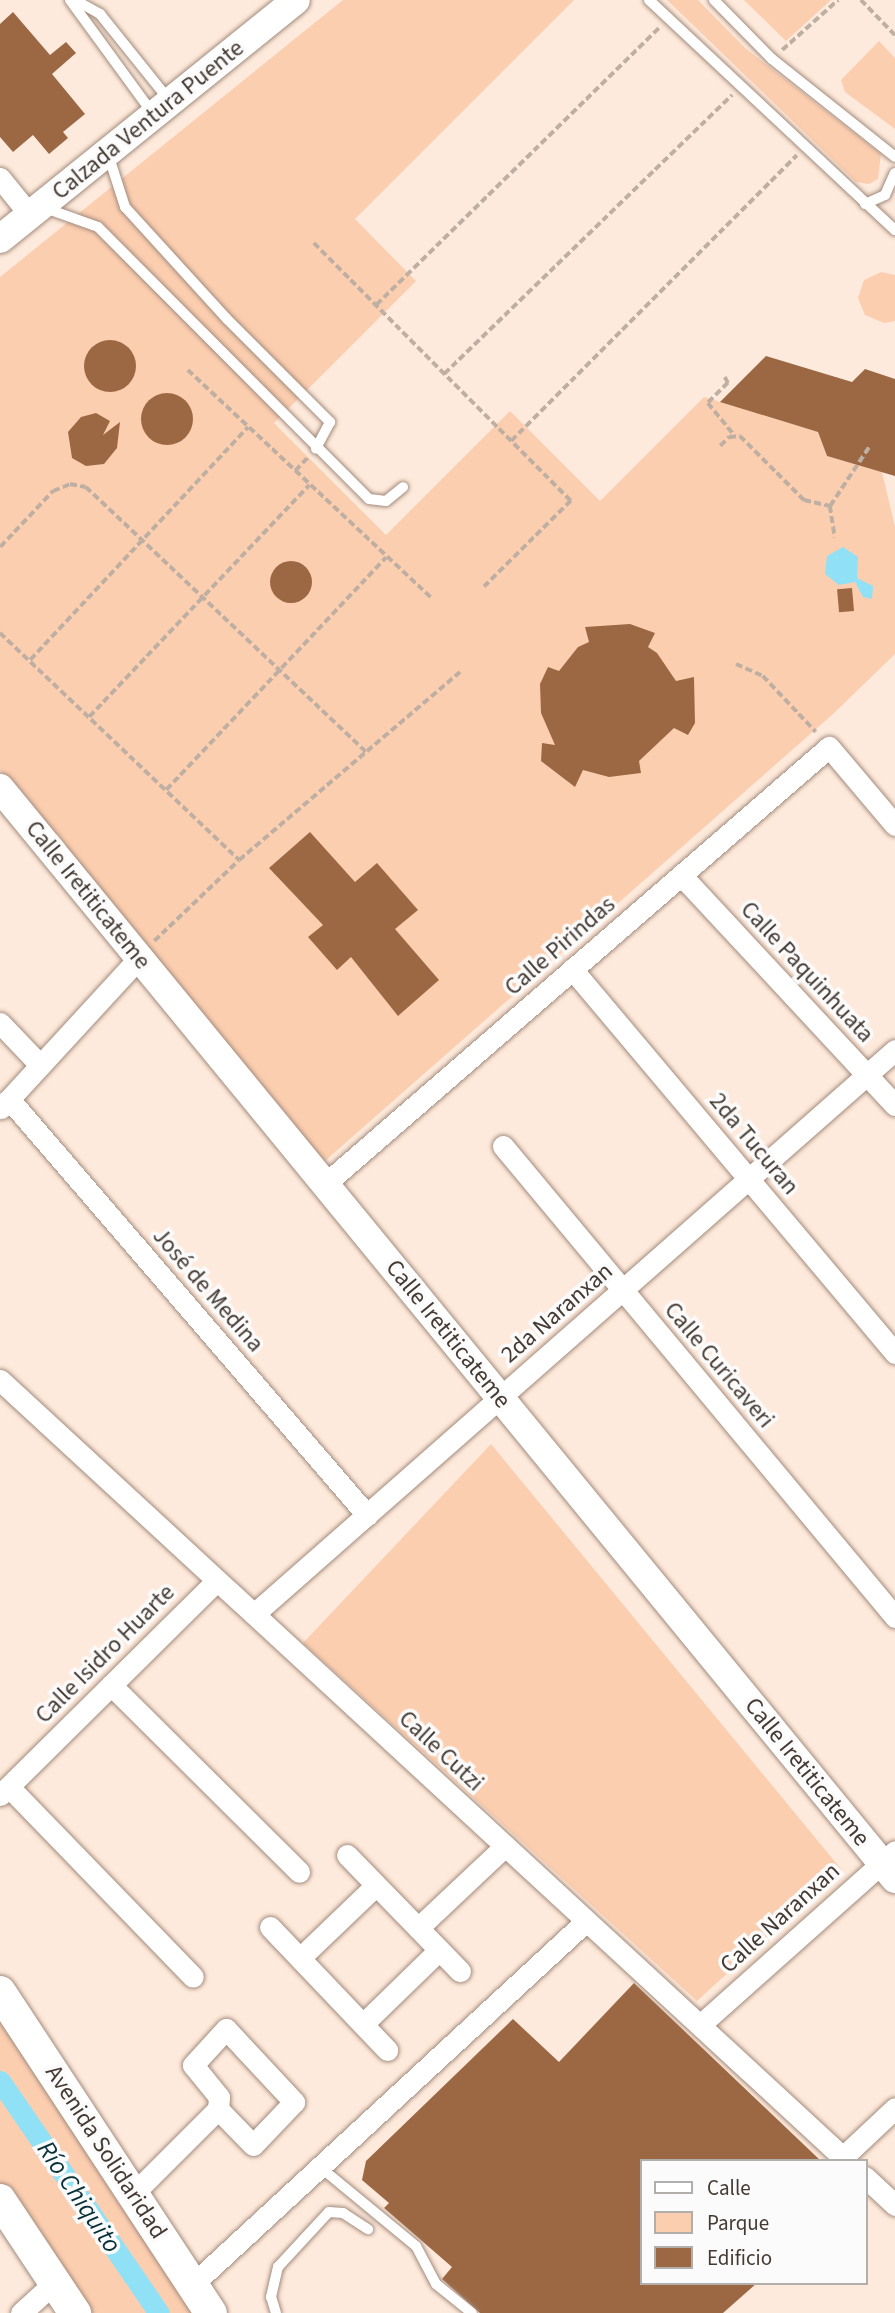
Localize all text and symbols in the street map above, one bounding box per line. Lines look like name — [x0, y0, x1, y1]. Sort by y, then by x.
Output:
street label: Calzada Ventura Puente — [46, 34, 250, 206]
street label: Calle Iretiticateme — [19, 815, 157, 975]
street label: Calle Pirindas — [499, 890, 621, 1002]
street label: Calle Paquinhuata — [734, 895, 880, 1049]
street label: 2da Tucuran — [703, 1087, 805, 1201]
street label: José de Medina — [146, 1222, 270, 1358]
street label: Calle Iretiticateme — [379, 1254, 517, 1414]
street label: 2da Naranxan — [495, 1257, 619, 1369]
street label: Calle Curicaveri — [658, 1296, 780, 1434]
street label: Calle Isidro Huarte — [29, 1578, 181, 1730]
street label: Calle Iretiticateme — [738, 1692, 876, 1852]
street label: Calle Cutzi — [393, 1704, 489, 1798]
street label: Calle Naranxan — [714, 1857, 846, 1979]
street label: Avenida Solidaridad — [39, 2060, 173, 2244]
water label: Río Chiquito — [30, 2135, 128, 2259]
legend — [640, 2159, 867, 2285]
text: Calle — [707, 2173, 751, 2203]
text: Parque — [707, 2208, 769, 2238]
text: Edificio — [707, 2243, 772, 2273]

